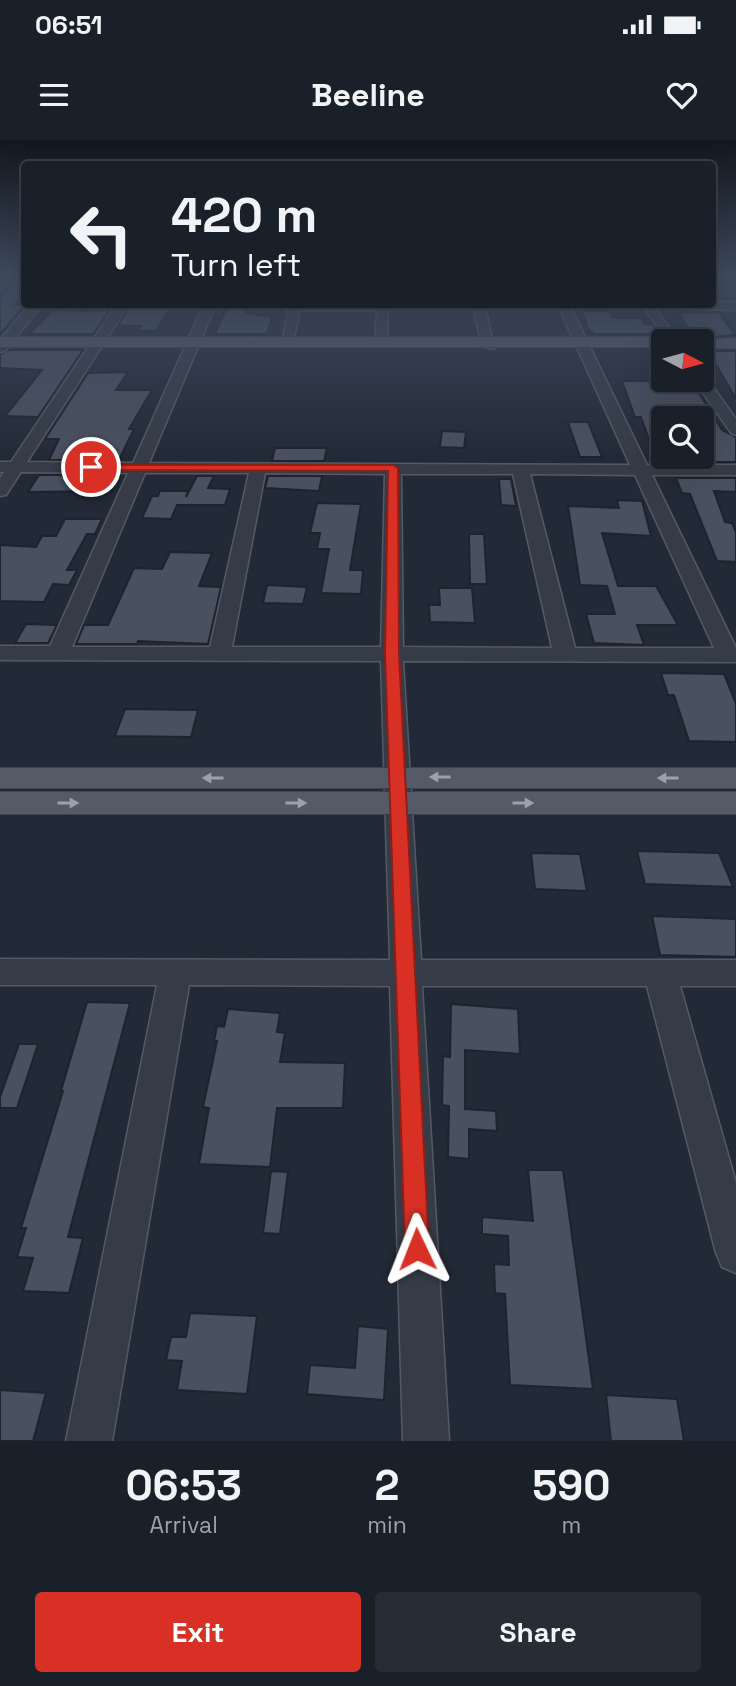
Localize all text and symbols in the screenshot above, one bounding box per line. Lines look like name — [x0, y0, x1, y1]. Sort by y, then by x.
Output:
text: 06:51 — [35, 8, 103, 42]
text: Beeline — [311, 75, 425, 115]
icon: menu — [35, 76, 73, 114]
icon: heart — [663, 76, 701, 114]
text: 420 m — [171, 184, 317, 246]
icon: left — [56, 189, 147, 280]
text: Turn left — [171, 245, 301, 285]
north arrow — [651, 329, 714, 392]
map controls — [651, 329, 714, 469]
button: search — [651, 406, 714, 469]
pin — [61, 437, 121, 497]
icon: arrive — [72, 448, 110, 486]
one-way arrow — [429, 771, 451, 783]
one-way arrow — [202, 772, 224, 784]
one-way arrow — [657, 772, 679, 784]
one-way arrow — [57, 797, 79, 809]
one-way arrow — [285, 797, 307, 809]
one-way arrow — [512, 797, 534, 809]
position arrow — [380, 1212, 454, 1286]
text: 06:53 — [125, 1459, 242, 1512]
text: 2 — [375, 1459, 399, 1512]
text: 590 — [532, 1459, 611, 1512]
text: Arrival — [149, 1510, 218, 1540]
text: min — [367, 1510, 407, 1540]
text: m — [561, 1510, 581, 1540]
button: Exit — [35, 1592, 361, 1672]
button: Share — [375, 1592, 701, 1672]

